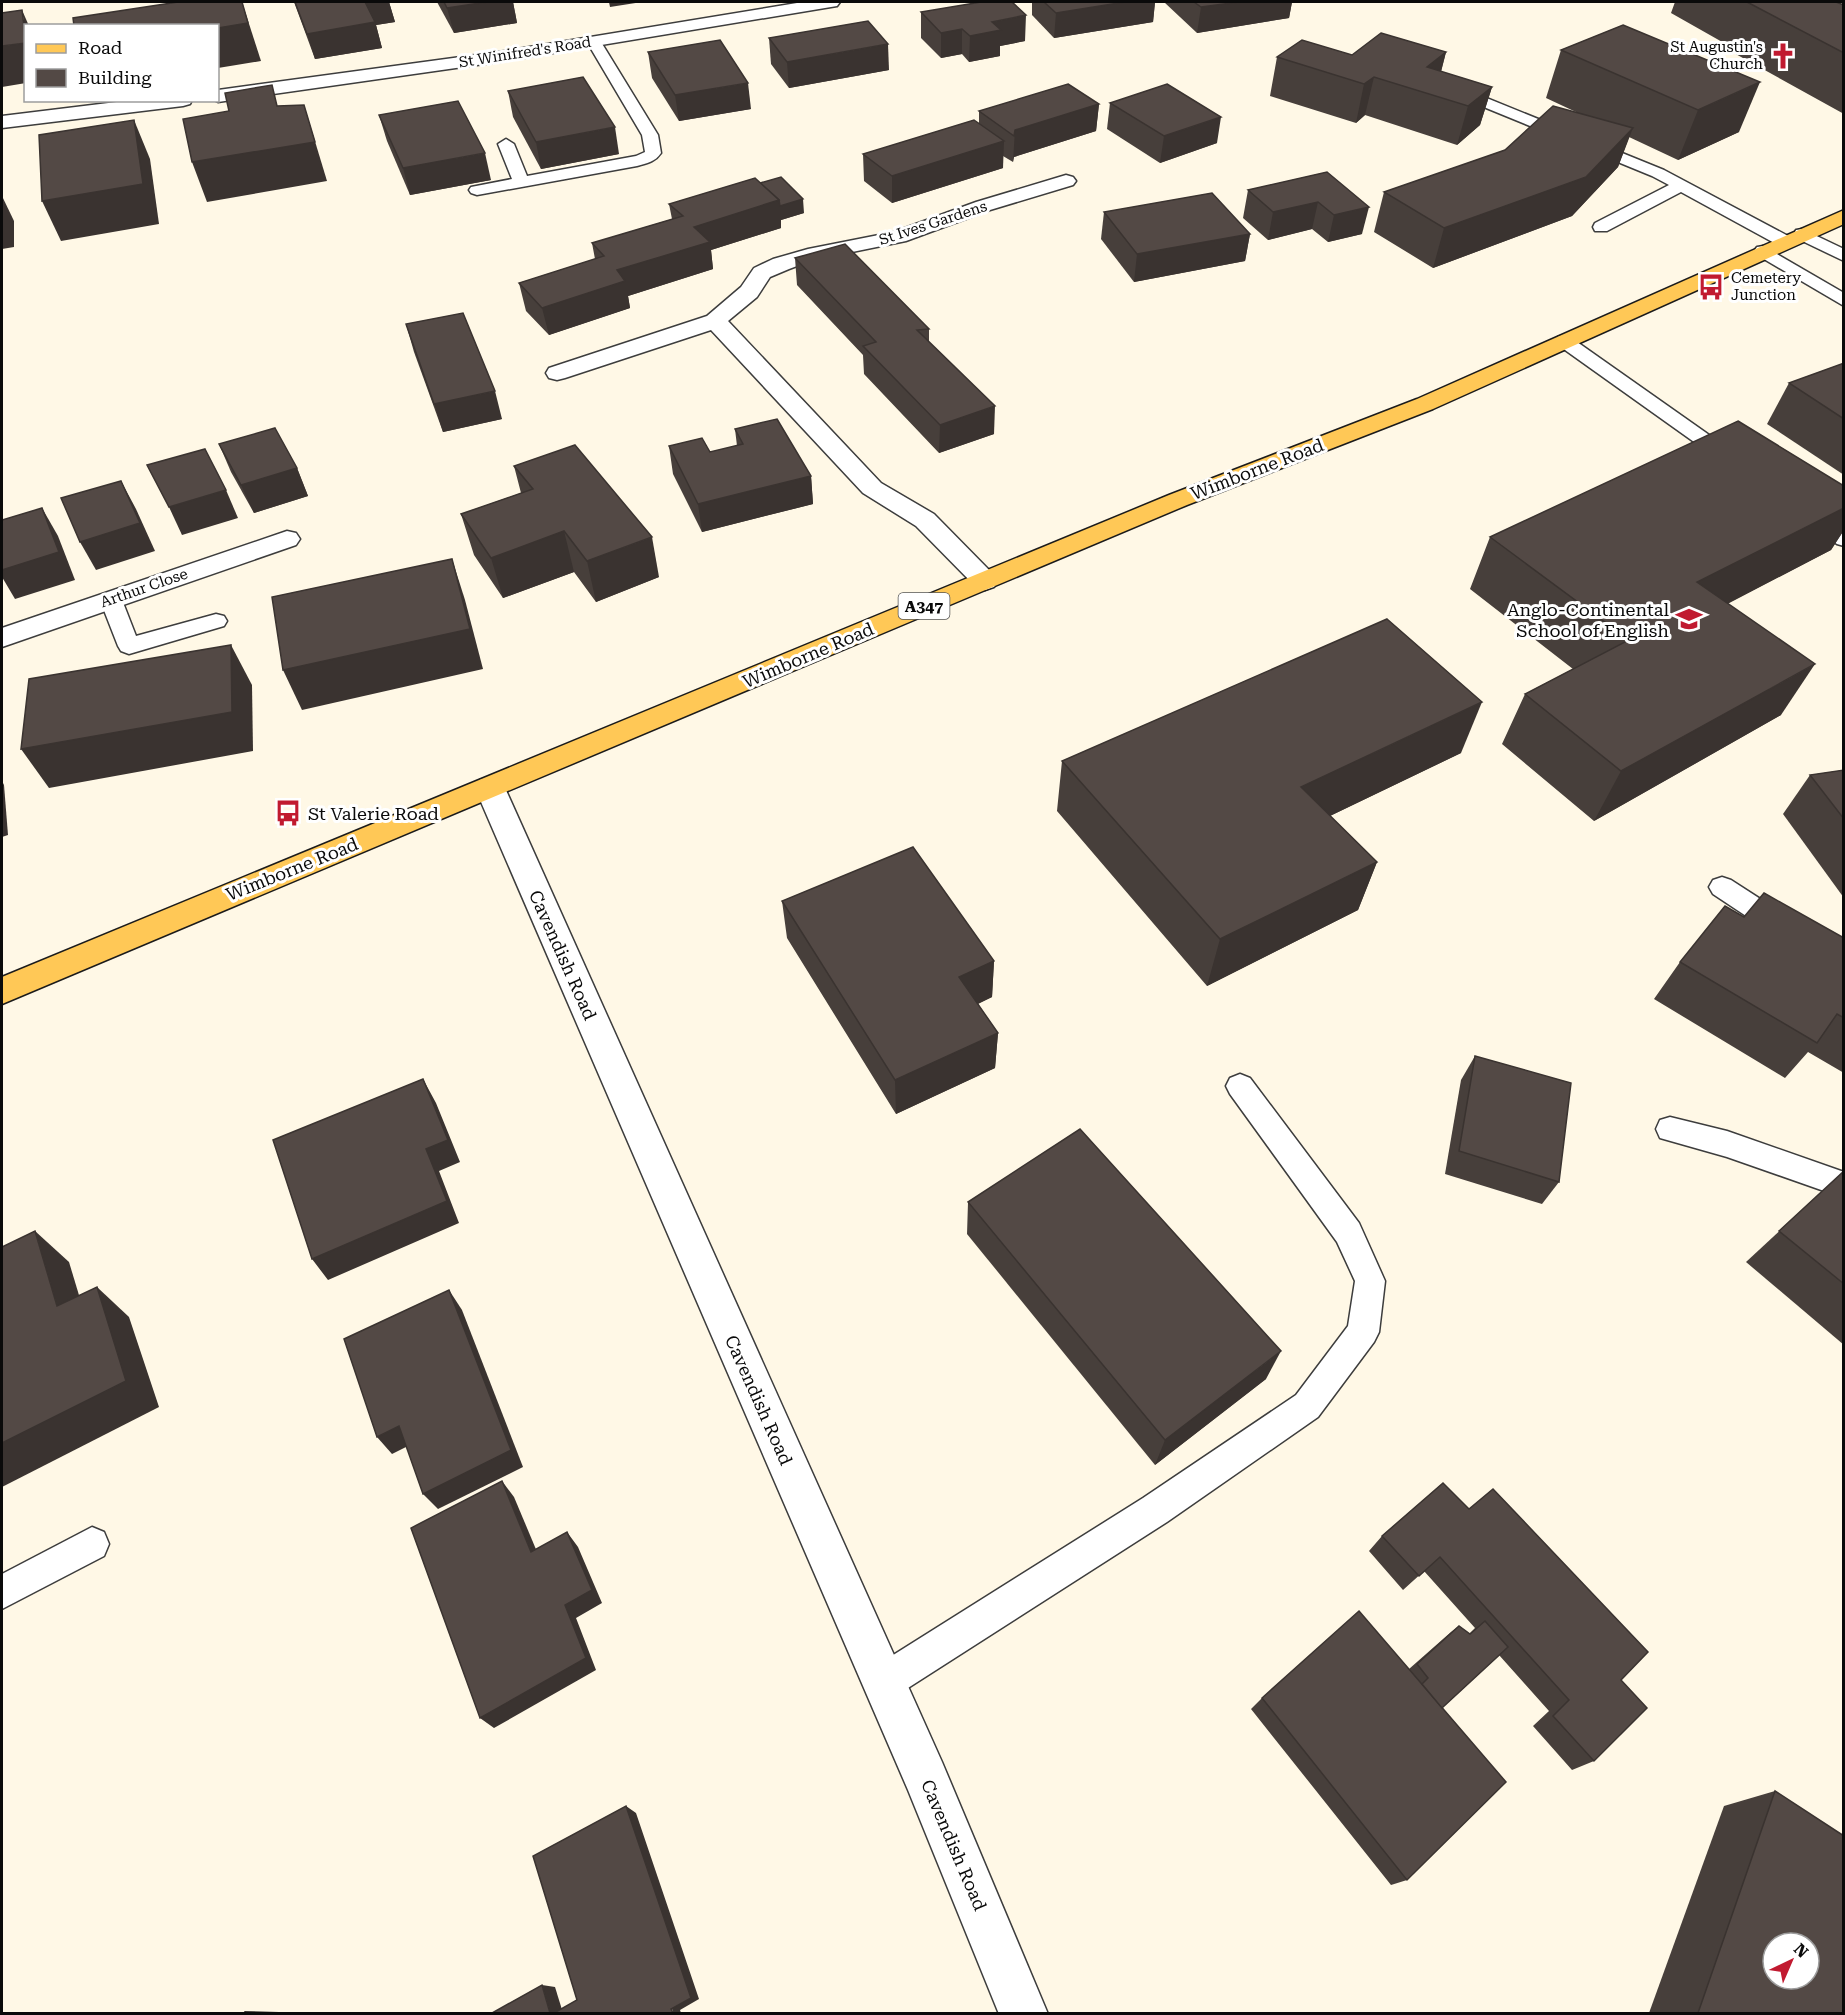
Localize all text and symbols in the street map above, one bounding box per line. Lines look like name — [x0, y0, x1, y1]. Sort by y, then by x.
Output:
legend — [24, 24, 219, 102]
street label: St Winifred's Road — [458, 33, 593, 71]
text: Road — [78, 37, 123, 58]
place label: St Augustin's Church — [1670, 38, 1763, 73]
church icon: St Augustin's Church — [1768, 41, 1798, 71]
text: Building — [78, 67, 152, 88]
street label: St Ives Gardens — [877, 197, 989, 249]
place label: Cemetery Junction — [1731, 269, 1801, 304]
bus stop icon: Cemetery Junction — [1696, 272, 1726, 302]
street label: Wimborne Road — [1188, 434, 1327, 504]
street label: Arthur Close — [98, 565, 190, 611]
road number: A347 — [898, 593, 950, 619]
place label: Anglo-Continental School of English — [1507, 599, 1669, 641]
school or university icon: Anglo-Continental School of English — [1674, 604, 1704, 634]
street label: Wimborne Road — [739, 618, 877, 692]
bus stop icon: St Valerie Road — [273, 798, 303, 828]
place label: St Valerie Road — [308, 803, 439, 824]
street label: Wimborne Road — [223, 833, 361, 905]
street label: Cavendish Road — [525, 887, 601, 1024]
street label: Cavendish Road — [721, 1332, 797, 1469]
street label: Cavendish Road — [917, 1776, 991, 1914]
north arrow — [1761, 1931, 1821, 1991]
text: N — [1790, 1939, 1812, 1962]

